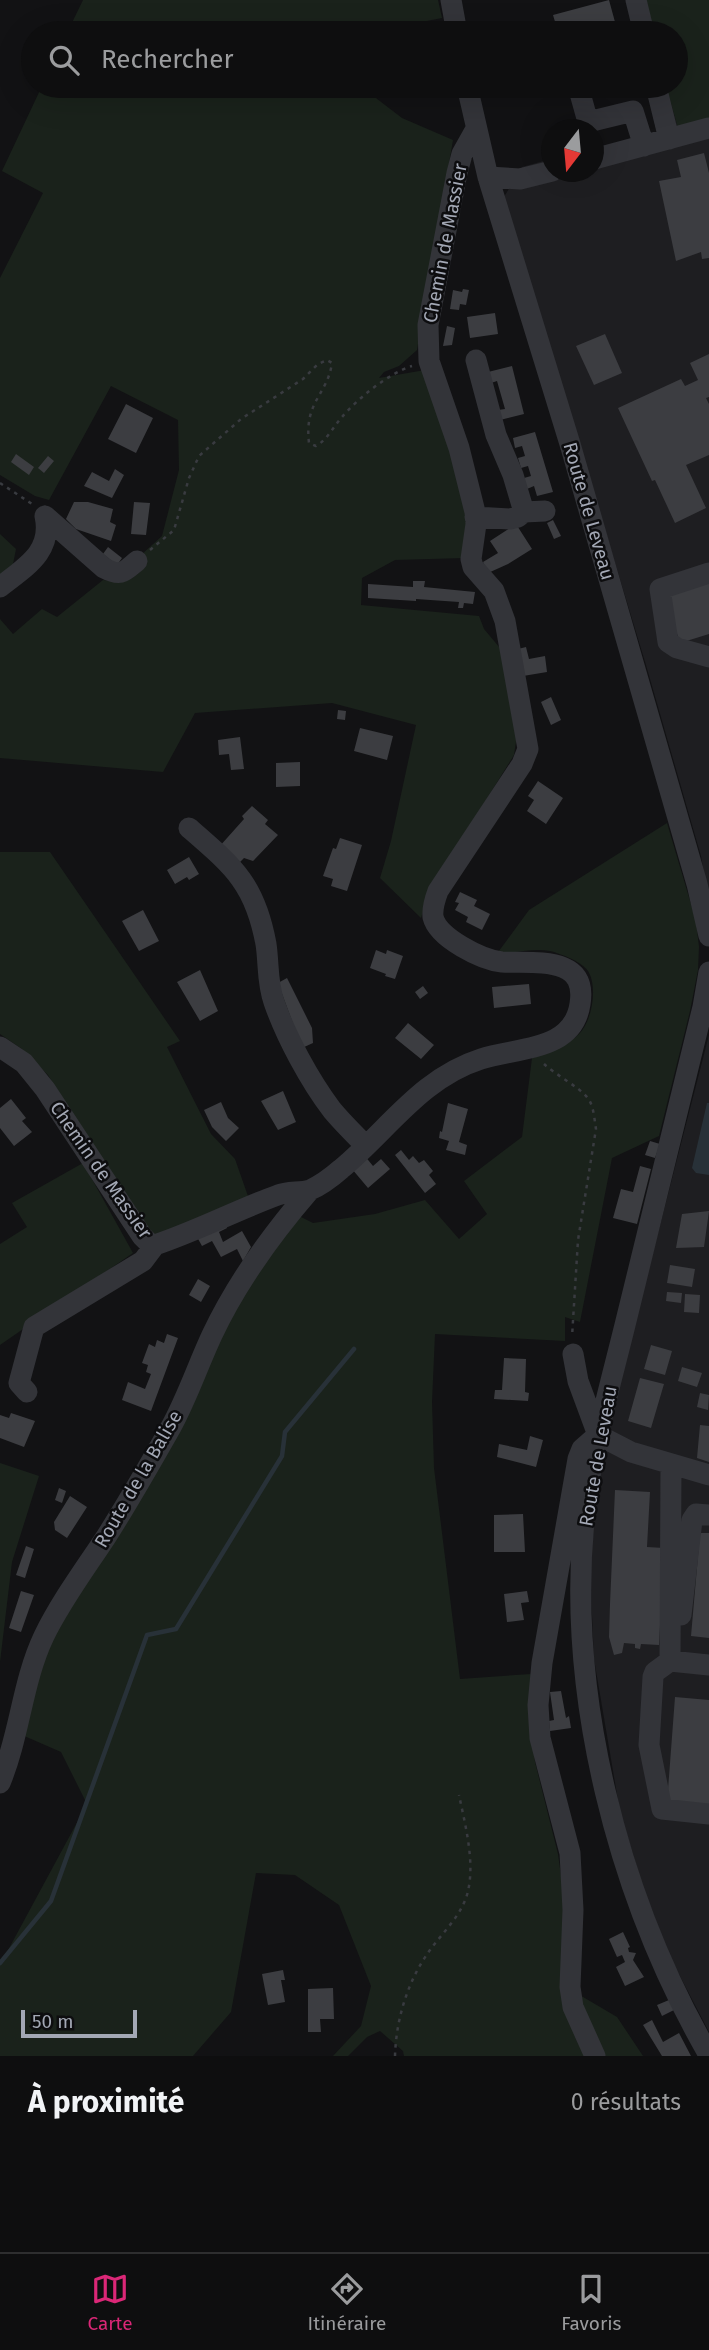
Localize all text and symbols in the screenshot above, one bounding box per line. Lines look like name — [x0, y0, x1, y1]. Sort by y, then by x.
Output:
search box — [21, 21, 688, 98]
icon: search — [45, 41, 83, 79]
text: Rechercher — [101, 44, 233, 75]
north arrow — [541, 119, 604, 182]
street label: Chemin de Massier — [418, 161, 472, 325]
street label: Route de Leveau — [558, 439, 620, 583]
street label: Chemin de Massier — [45, 1097, 157, 1244]
street label: Route de Leveau — [574, 1384, 622, 1528]
street label: Route de la Balise — [89, 1406, 187, 1552]
scale bar — [21, 2007, 136, 2039]
text: 50 m — [32, 2010, 73, 2033]
text: À proximité — [28, 2084, 184, 2120]
text: 0 résultats — [571, 2088, 681, 2116]
tab: Carte — [87, 2270, 133, 2335]
tab: Itinéraire — [308, 2270, 386, 2335]
tab: Favoris — [561, 2270, 622, 2335]

